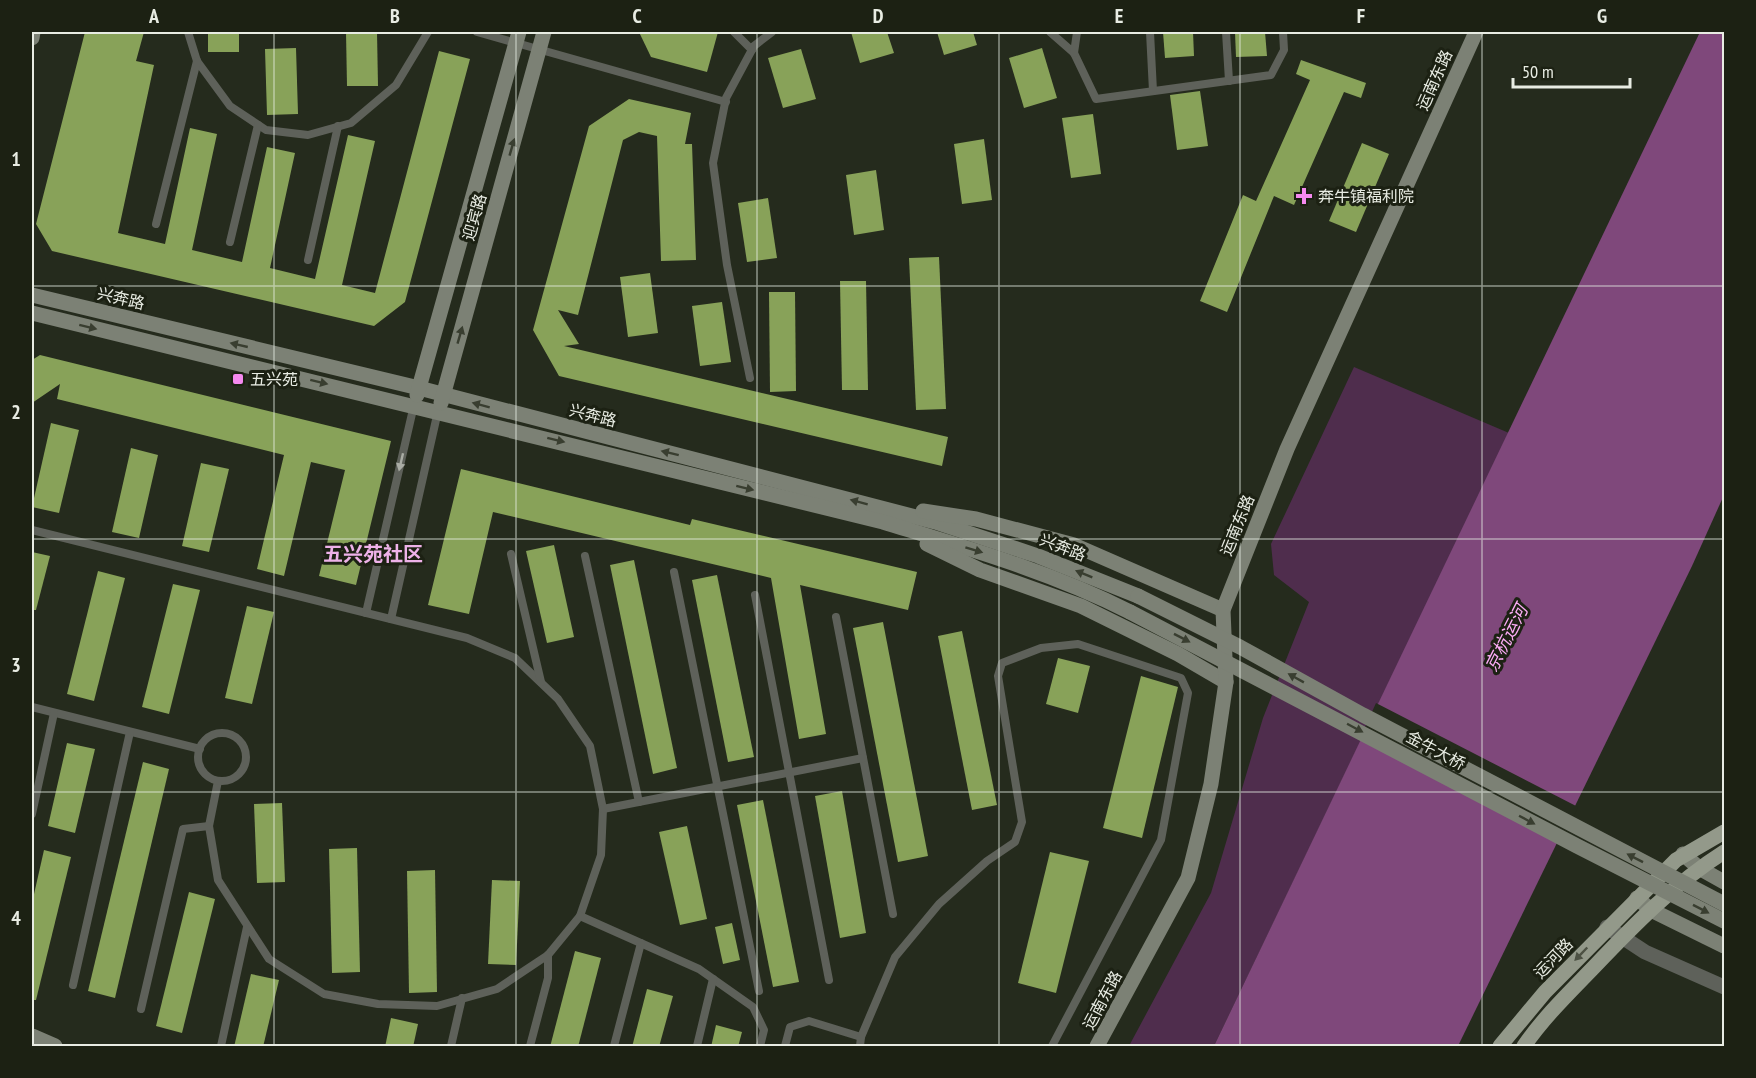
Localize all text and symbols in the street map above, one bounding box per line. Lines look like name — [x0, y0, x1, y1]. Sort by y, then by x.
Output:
text: A — [148, 3, 160, 29]
text: B — [390, 3, 400, 29]
text: C — [632, 3, 642, 29]
text: D — [873, 3, 884, 29]
text: E — [1115, 3, 1123, 29]
text: F — [1357, 3, 1365, 29]
text: G — [1597, 3, 1607, 29]
street label: 运南东路 — [1412, 47, 1456, 113]
scale bar — [1513, 51, 1630, 89]
text: 50 m — [1522, 60, 1554, 83]
one-way arrow — [508, 138, 517, 156]
text: 1 — [11, 146, 21, 172]
place label: 奔牛镇福利院 — [1318, 186, 1414, 206]
marker: 奔牛镇福利院 — [1295, 187, 1313, 205]
street label: 迎宾路 — [458, 191, 490, 243]
street label: 兴奔路 — [95, 283, 147, 313]
one-way arrow — [79, 322, 98, 332]
one-way arrow — [455, 326, 465, 344]
one-way arrow — [230, 340, 248, 350]
place label: 五兴苑 — [250, 369, 298, 389]
marker: 五兴苑 — [231, 372, 245, 386]
one-way arrow — [310, 377, 328, 387]
text: 2 — [11, 399, 21, 425]
one-way arrow — [472, 399, 490, 409]
street label: 兴奔路 — [567, 399, 619, 431]
one-way arrow — [547, 436, 565, 446]
one-way arrow — [661, 448, 679, 457]
one-way arrow — [396, 453, 405, 472]
one-way arrow — [736, 483, 755, 493]
street label: 运南东路 — [1216, 492, 1258, 558]
one-way arrow — [850, 497, 868, 506]
street label: 兴奔路 — [1037, 529, 1089, 565]
district label: 五兴苑社区 — [323, 541, 423, 567]
one-way arrow — [965, 546, 983, 555]
one-way arrow — [1075, 569, 1093, 578]
water label: 京杭运河 — [1479, 598, 1534, 675]
one-way arrow — [1173, 633, 1191, 643]
text: 3 — [11, 652, 21, 678]
one-way arrow — [1287, 673, 1304, 683]
one-way arrow — [1347, 723, 1364, 733]
street label: 金牛大桥 — [1403, 726, 1469, 774]
one-way arrow — [1519, 815, 1536, 825]
one-way arrow — [1627, 853, 1644, 863]
one-way arrow — [1692, 904, 1709, 913]
text: 4 — [11, 905, 21, 931]
street label: 运河路 — [1529, 934, 1577, 982]
one-way arrow — [1574, 947, 1588, 961]
street label: 运南东路 — [1078, 967, 1126, 1033]

